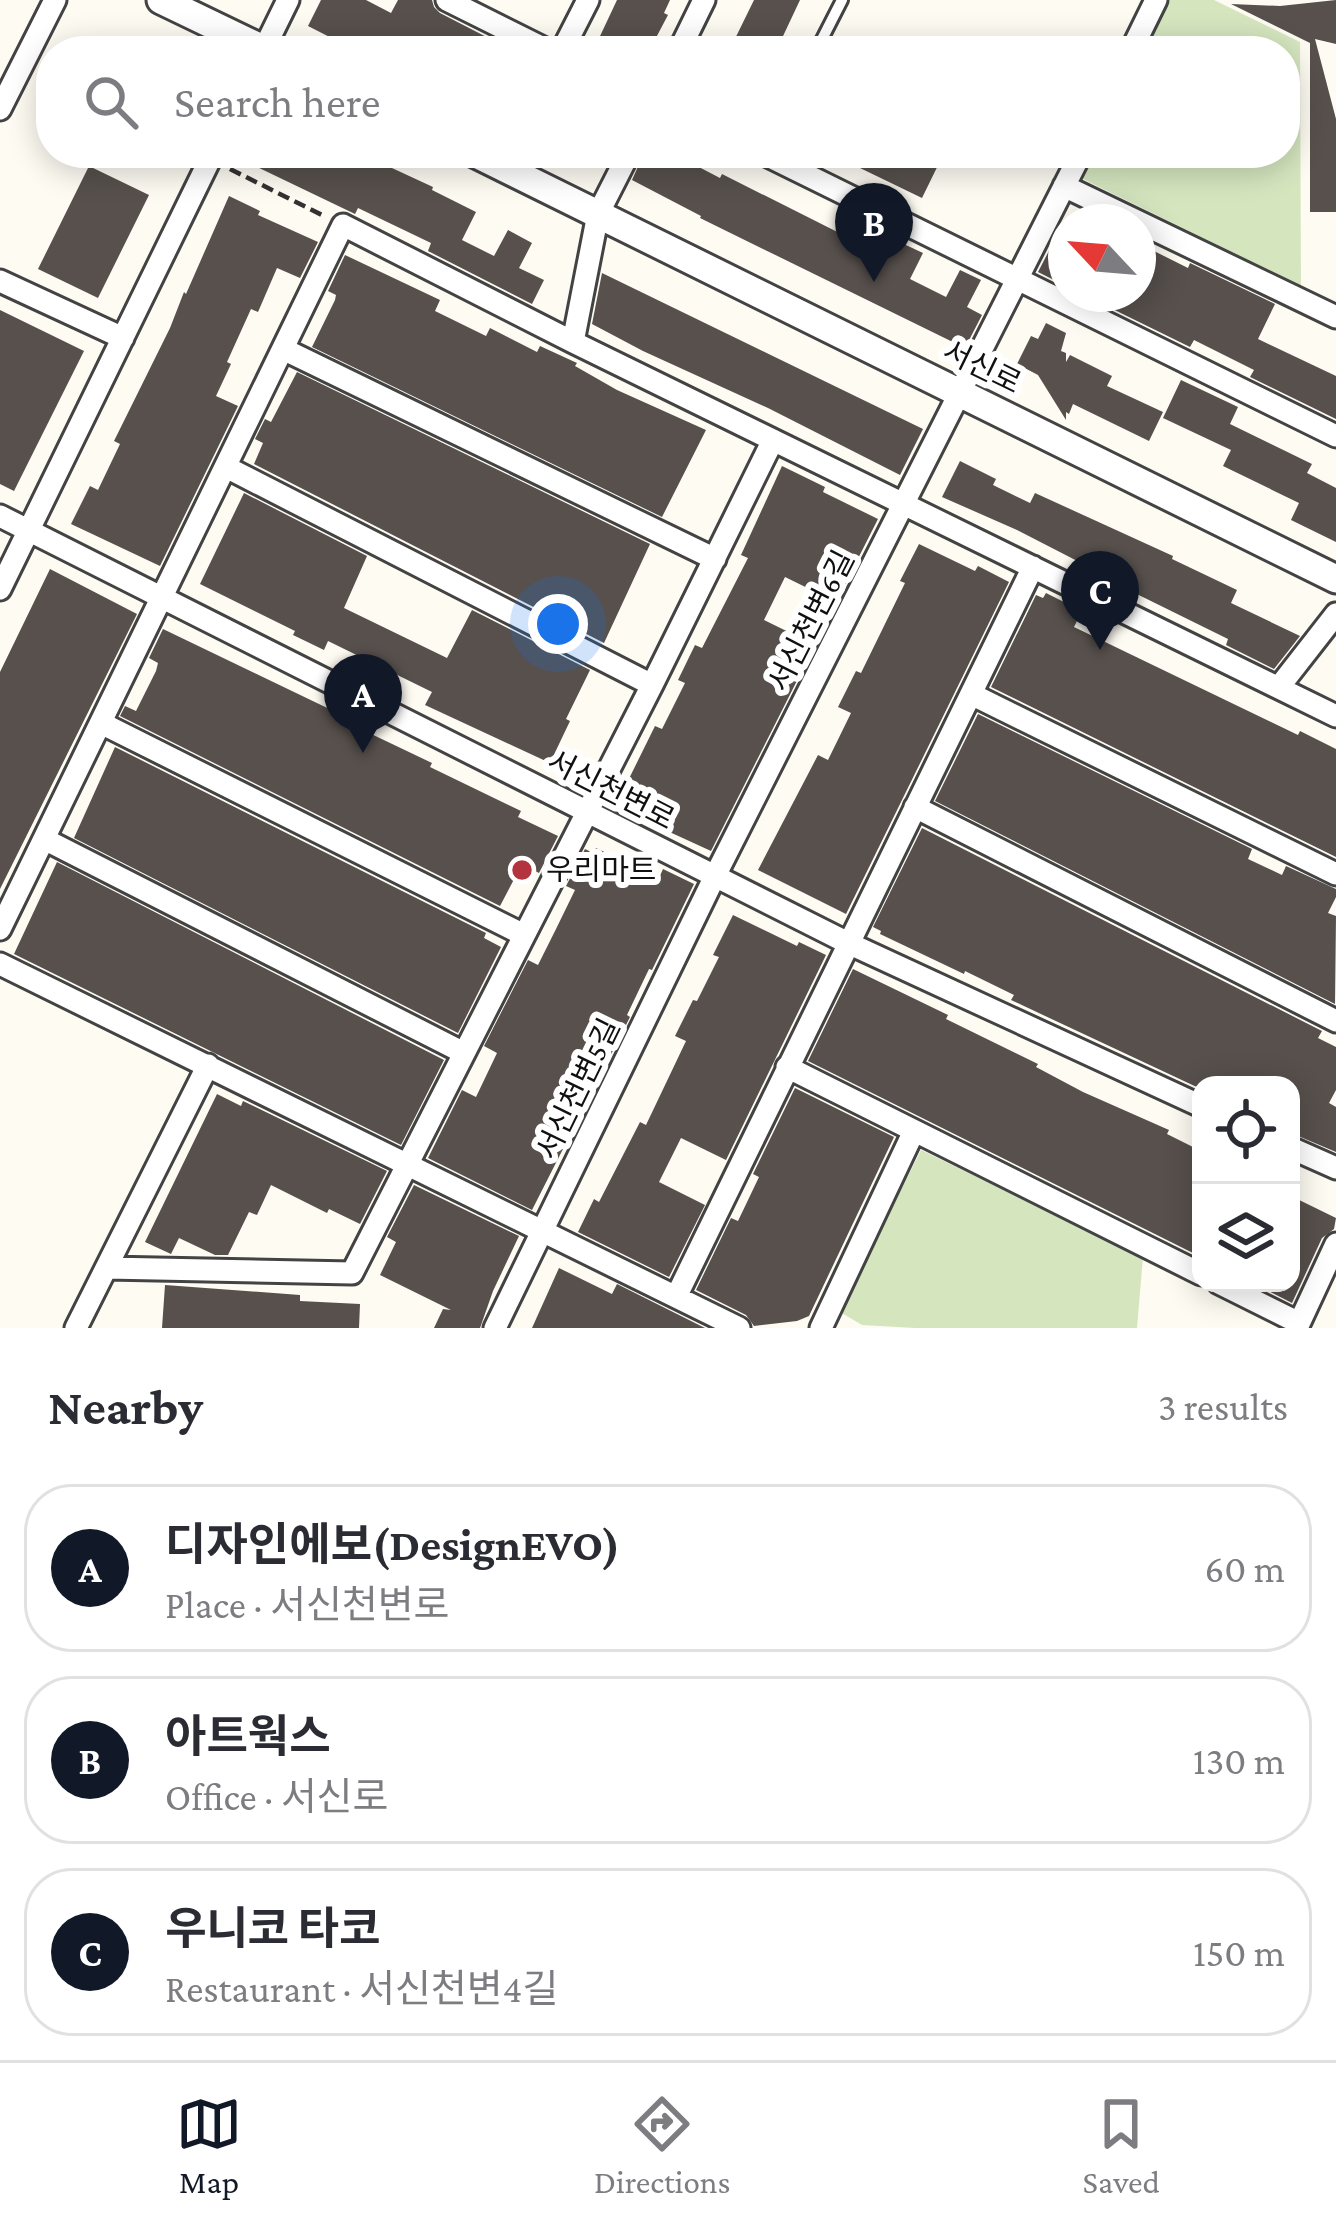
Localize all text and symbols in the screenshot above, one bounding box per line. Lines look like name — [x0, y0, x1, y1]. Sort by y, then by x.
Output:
search box — [36, 36, 1300, 168]
icon: search — [78, 69, 144, 135]
text: Search here — [174, 77, 381, 127]
pin: B — [835, 183, 913, 282]
north arrow — [1048, 204, 1156, 312]
street label: 서신로 — [938, 334, 1027, 400]
street label: 서신천변6길 — [761, 545, 860, 697]
pin: C — [1061, 551, 1139, 650]
your location — [528, 594, 588, 654]
pin: A — [324, 654, 402, 753]
street label: 서신천변로 — [542, 744, 680, 836]
place label: 우리마트 — [546, 853, 656, 886]
marker: 우리마트 — [509, 857, 535, 883]
street label: 서신천변5길 — [529, 1013, 626, 1164]
map controls — [1192, 1076, 1300, 1292]
button: locate — [1192, 1076, 1300, 1184]
button: layers — [1192, 1184, 1300, 1292]
text: Nearby — [48, 1378, 203, 1435]
text: 3 results — [1158, 1385, 1288, 1428]
text: 디자인에보(DesignEVO) — [165, 1520, 620, 1570]
text: A — [78, 1547, 102, 1590]
text: 60 m — [1204, 1547, 1285, 1590]
text: Place · 서신천변로 — [165, 1583, 449, 1626]
text: 아트웍스 — [165, 1712, 331, 1762]
text: B — [79, 1739, 101, 1782]
text: 130 m — [1193, 1739, 1285, 1782]
text: Office · 서신로 — [165, 1775, 388, 1818]
text: 우니코 타코 — [165, 1904, 381, 1954]
text: C — [78, 1931, 102, 1974]
text: 150 m — [1193, 1931, 1285, 1974]
text: Restaurant · 서신천변4길 — [165, 1967, 558, 2010]
tab: Map — [176, 2091, 242, 2200]
tab: Directions — [594, 2091, 731, 2200]
tab: Saved — [1083, 2091, 1160, 2200]

